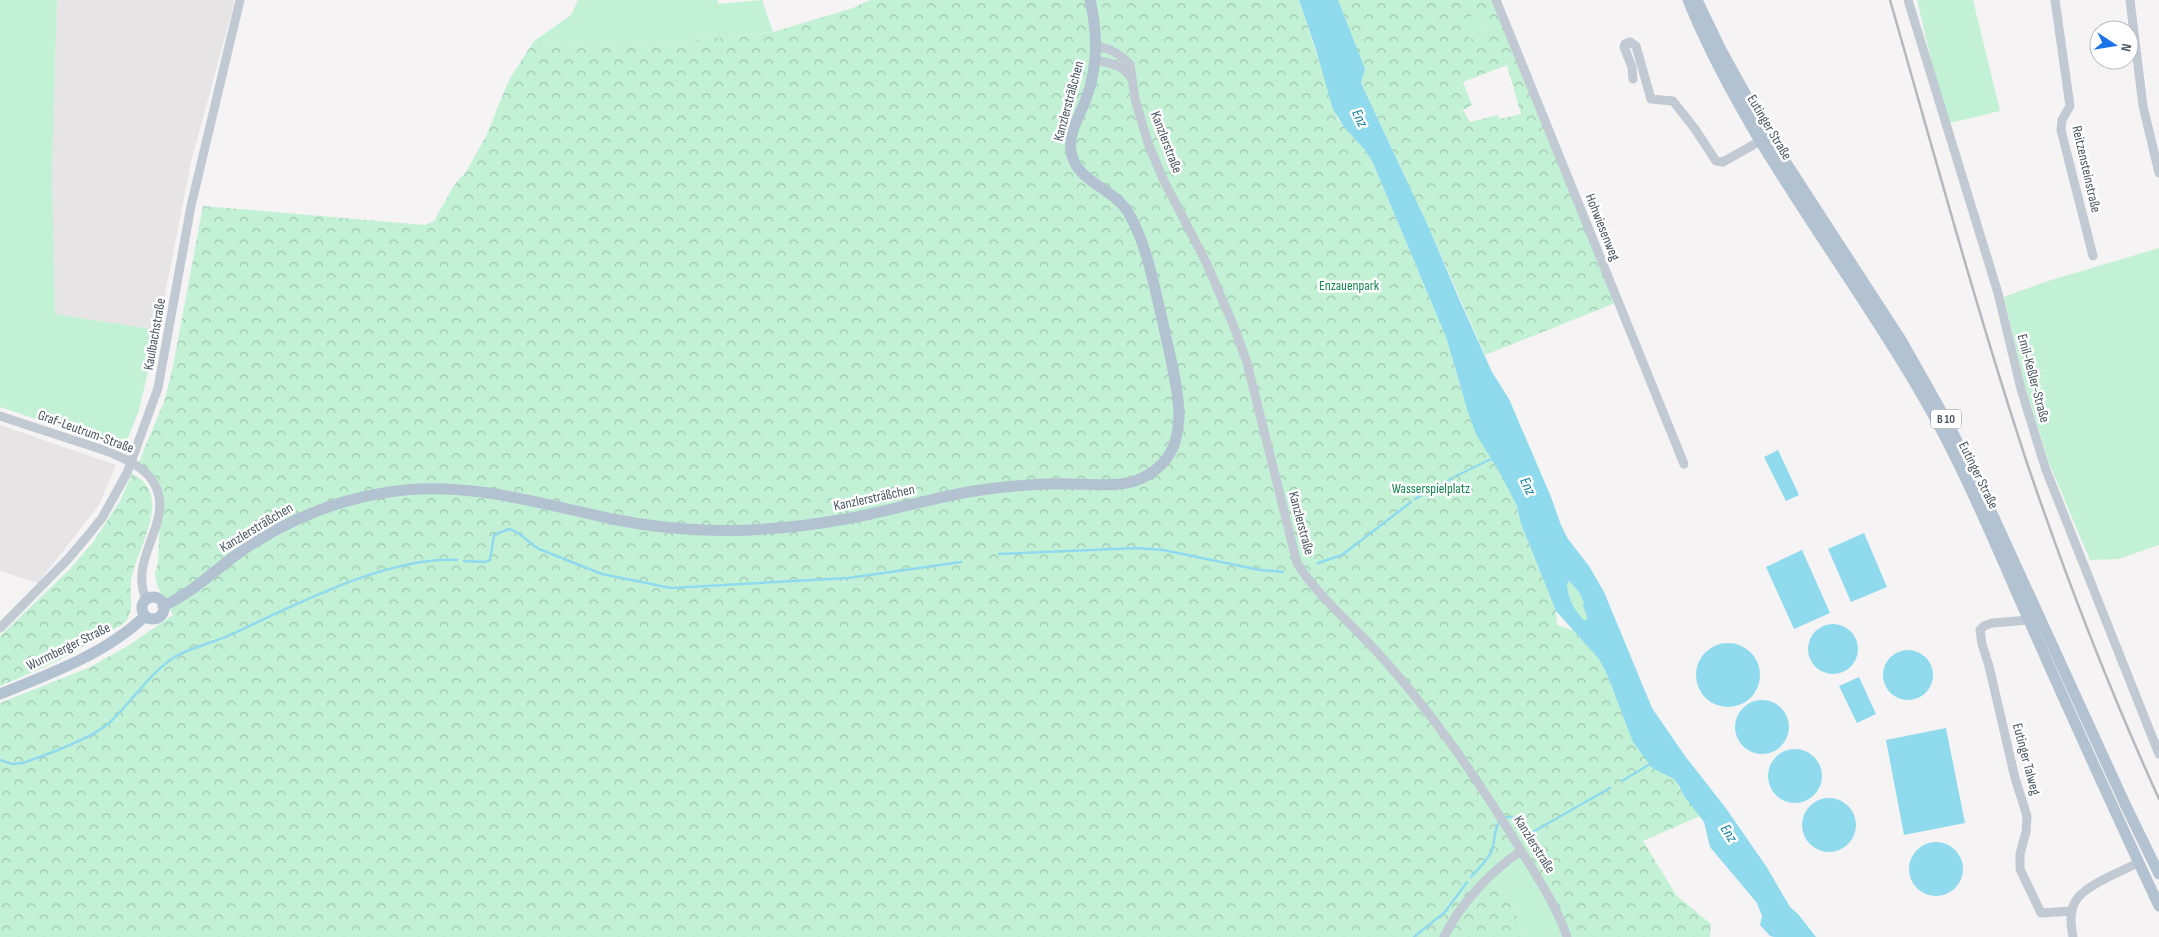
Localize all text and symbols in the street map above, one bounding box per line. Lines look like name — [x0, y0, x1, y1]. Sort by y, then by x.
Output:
north arrow — [2089, 20, 2139, 70]
text: N — [2117, 42, 2135, 53]
street label: Kanzlersträßchen — [1050, 59, 1087, 143]
street label: Eutinger Straße — [1744, 92, 1796, 163]
water label: Enz — [1347, 106, 1372, 131]
street label: Kanzlerstraße — [1147, 109, 1186, 175]
street label: Reitzensteinstraße — [2068, 124, 2105, 214]
street label: Hohwiesenweg — [1581, 191, 1624, 264]
park label: Enzauenpark — [1319, 277, 1380, 294]
street label: Kaulbachstraße — [140, 297, 169, 371]
street label: Emil-Keßler-Straße — [2014, 332, 2053, 424]
street label: Graf-Leutrum-Straße — [36, 406, 136, 457]
road number: B 10 — [1931, 409, 1961, 428]
street label: Eutinger Straße — [1955, 439, 2002, 512]
water label: Enz — [1515, 474, 1540, 499]
park label: Wasserspielplatz — [1392, 480, 1470, 497]
street label: Kanzlersträßchen — [832, 481, 916, 514]
street label: Kanzlerstraße — [1285, 490, 1318, 557]
street label: Kanzlersträßchen — [217, 499, 296, 556]
street label: Wurmberger Straße — [23, 619, 113, 674]
street label: Eutinger Talweg — [2009, 721, 2044, 797]
street label: Kanzlerstraße — [1510, 812, 1559, 876]
water label: Enz — [1716, 821, 1742, 846]

